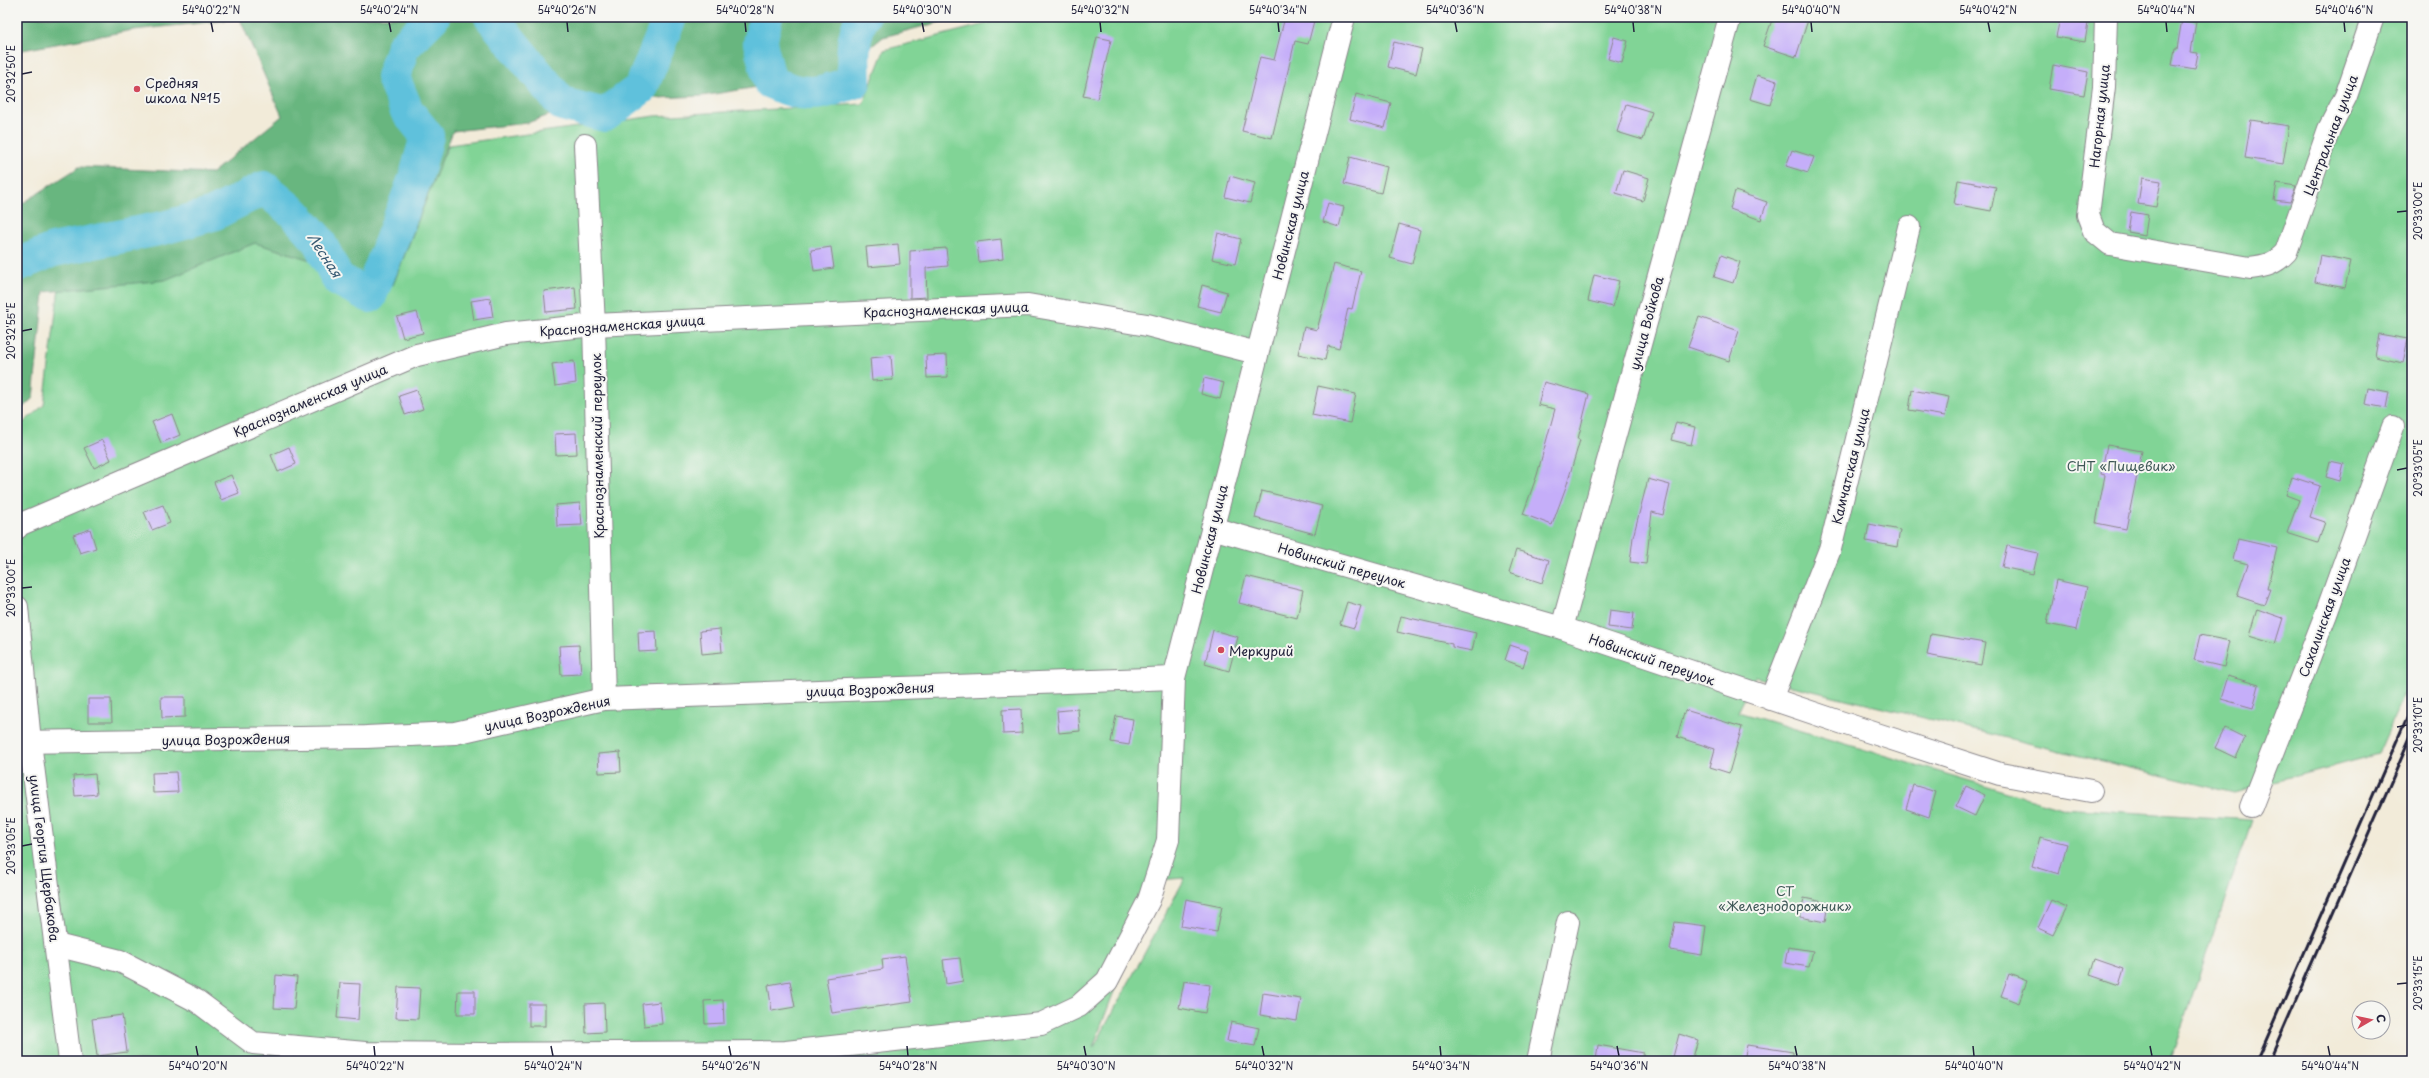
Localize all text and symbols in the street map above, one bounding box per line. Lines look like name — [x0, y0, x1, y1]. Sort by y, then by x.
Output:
text: 54°40'22"N — [182, 2, 240, 17]
text: 54°40'24"N — [360, 2, 418, 17]
text: 54°40'26"N — [538, 2, 597, 17]
text: 54°40'28"N — [716, 2, 774, 17]
text: 54°40'30"N — [892, 2, 952, 17]
text: 54°40'32"N — [1071, 2, 1129, 17]
text: 54°40'34"N — [1249, 2, 1307, 17]
text: 54°40'36"N — [1426, 2, 1485, 17]
text: 54°40'38"N — [1604, 2, 1662, 17]
text: 54°40'40"N — [1782, 2, 1841, 17]
text: 54°40'42"N — [1959, 2, 2017, 17]
text: 54°40'44"N — [2137, 2, 2195, 17]
text: 54°40'46"N — [2315, 2, 2373, 17]
text: 20°32'50"E — [3, 45, 18, 103]
street label: Нагорная улица — [2084, 62, 2114, 169]
street label: Центральная улица — [2298, 71, 2362, 198]
place label: Средняя школа №15 — [145, 73, 221, 107]
marker: Средняя школа №15 — [132, 84, 142, 94]
street label: Новинская улица — [1267, 168, 1313, 282]
text: 20°33'00"E — [2410, 182, 2425, 240]
water label: Лесная — [303, 229, 348, 283]
street label: улица Войкова — [1624, 273, 1668, 372]
street label: Краснознаменская улица — [863, 297, 1030, 321]
text: 20°32'55"E — [3, 302, 18, 360]
street label: Краснознаменская улица — [539, 310, 706, 340]
street label: Краснознаменский переулок — [586, 353, 608, 539]
street label: Краснознаменская улица — [230, 359, 391, 441]
street label: Камчатская улица — [1826, 405, 1874, 526]
text: 20°33'05"E — [2410, 439, 2425, 497]
park label: СНТ «Пищевик» — [2067, 456, 2175, 475]
street label: Новинская улица — [1186, 482, 1232, 596]
street label: Новинский переулок — [1276, 538, 1408, 592]
street label: Сахалинская улица — [2293, 554, 2355, 680]
text: 20°33'00"E — [3, 559, 18, 617]
street label: Новинский переулок — [1586, 629, 1718, 690]
place label: Меркурий — [1229, 641, 1293, 660]
marker: Меркурий — [1216, 645, 1226, 655]
street label: улица Возрождения — [805, 677, 935, 701]
street label: улица Возрождения — [482, 690, 612, 736]
text: 20°33'10"E — [2410, 697, 2425, 753]
street label: улица Возрождения — [162, 728, 290, 750]
street label: улица Георгия Щербакова — [25, 773, 65, 944]
text: 20°33'05"E — [3, 817, 18, 875]
park label: СТ «Железнодорожник» — [1718, 881, 1852, 915]
text: 20°33'15"E — [2410, 955, 2425, 1011]
north arrow — [2351, 1000, 2391, 1040]
text: С — [2372, 1013, 2390, 1024]
text: 54°40'20"N — [168, 1058, 228, 1073]
text: 54°40'22"N — [346, 1058, 404, 1073]
text: 54°40'24"N — [524, 1058, 582, 1073]
text: 54°40'26"N — [702, 1058, 761, 1073]
text: 54°40'28"N — [879, 1058, 937, 1073]
text: 54°40'30"N — [1056, 1058, 1116, 1073]
text: 54°40'32"N — [1235, 1058, 1293, 1073]
text: 54°40'34"N — [1412, 1058, 1470, 1073]
text: 54°40'36"N — [1590, 1058, 1649, 1073]
text: 54°40'38"N — [1768, 1058, 1826, 1073]
text: 54°40'40"N — [1945, 1058, 2004, 1073]
text: 54°40'42"N — [2123, 1058, 2181, 1073]
text: 54°40'44"N — [2301, 1058, 2359, 1073]

